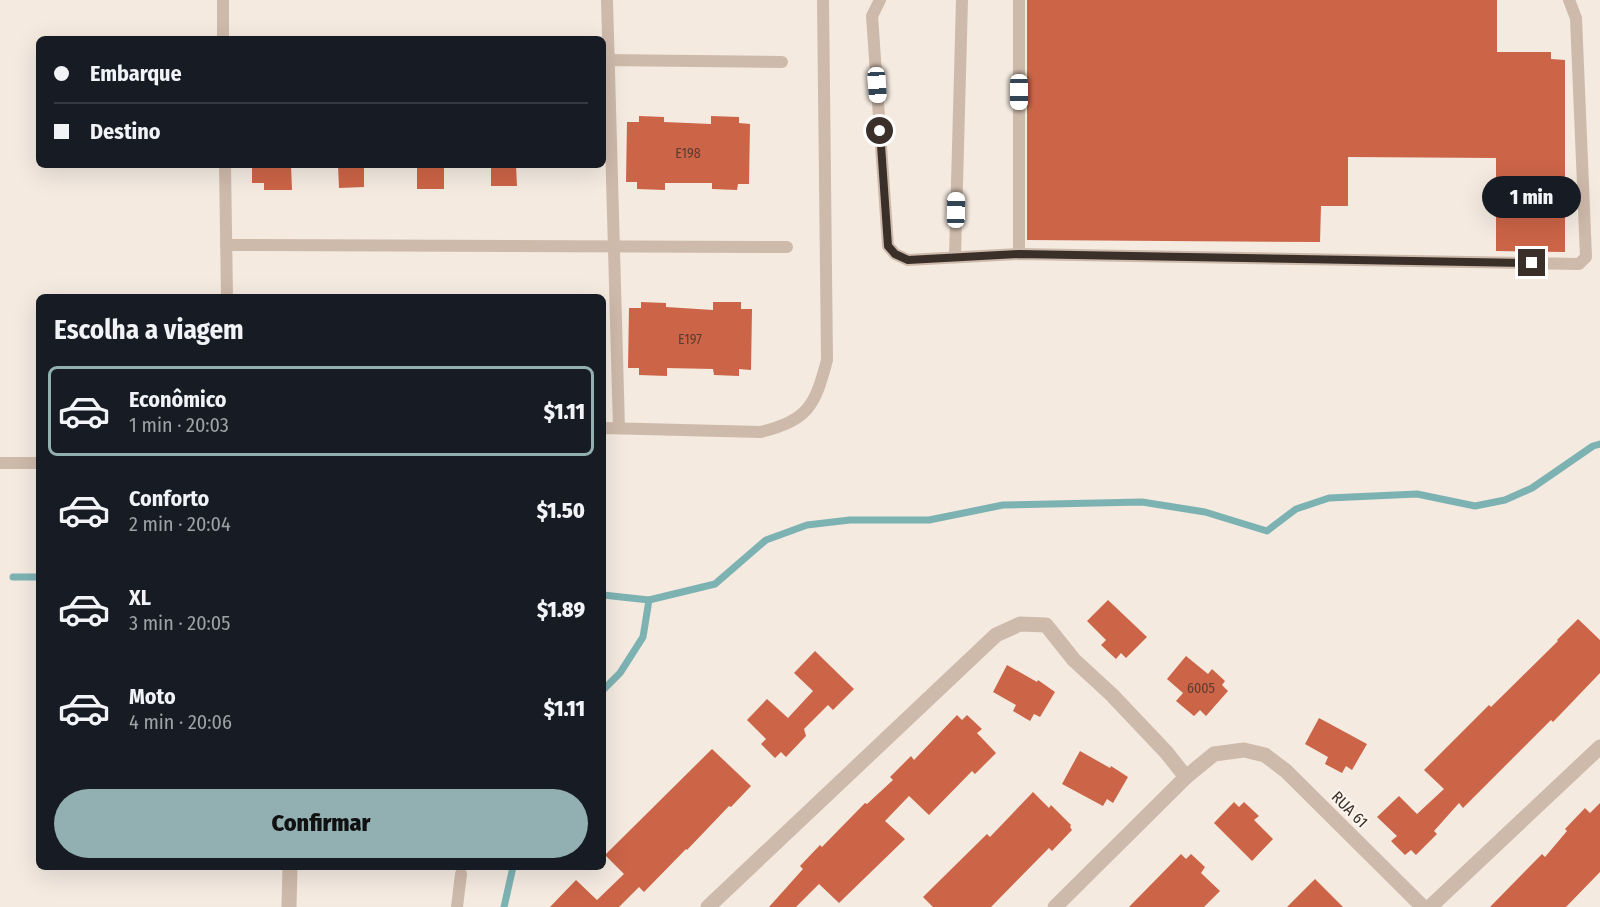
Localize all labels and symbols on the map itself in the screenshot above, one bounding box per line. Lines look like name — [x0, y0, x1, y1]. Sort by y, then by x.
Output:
car — [867, 66, 887, 104]
car — [1010, 74, 1028, 110]
route start — [866, 117, 893, 144]
house number: E198 — [675, 145, 701, 162]
callout: 1 min — [1482, 176, 1582, 218]
car — [947, 192, 965, 228]
route end — [1518, 249, 1545, 276]
house number: E197 — [678, 331, 702, 348]
house number: 6005 — [1187, 680, 1215, 697]
street label: RUA 61 — [1328, 787, 1372, 831]

